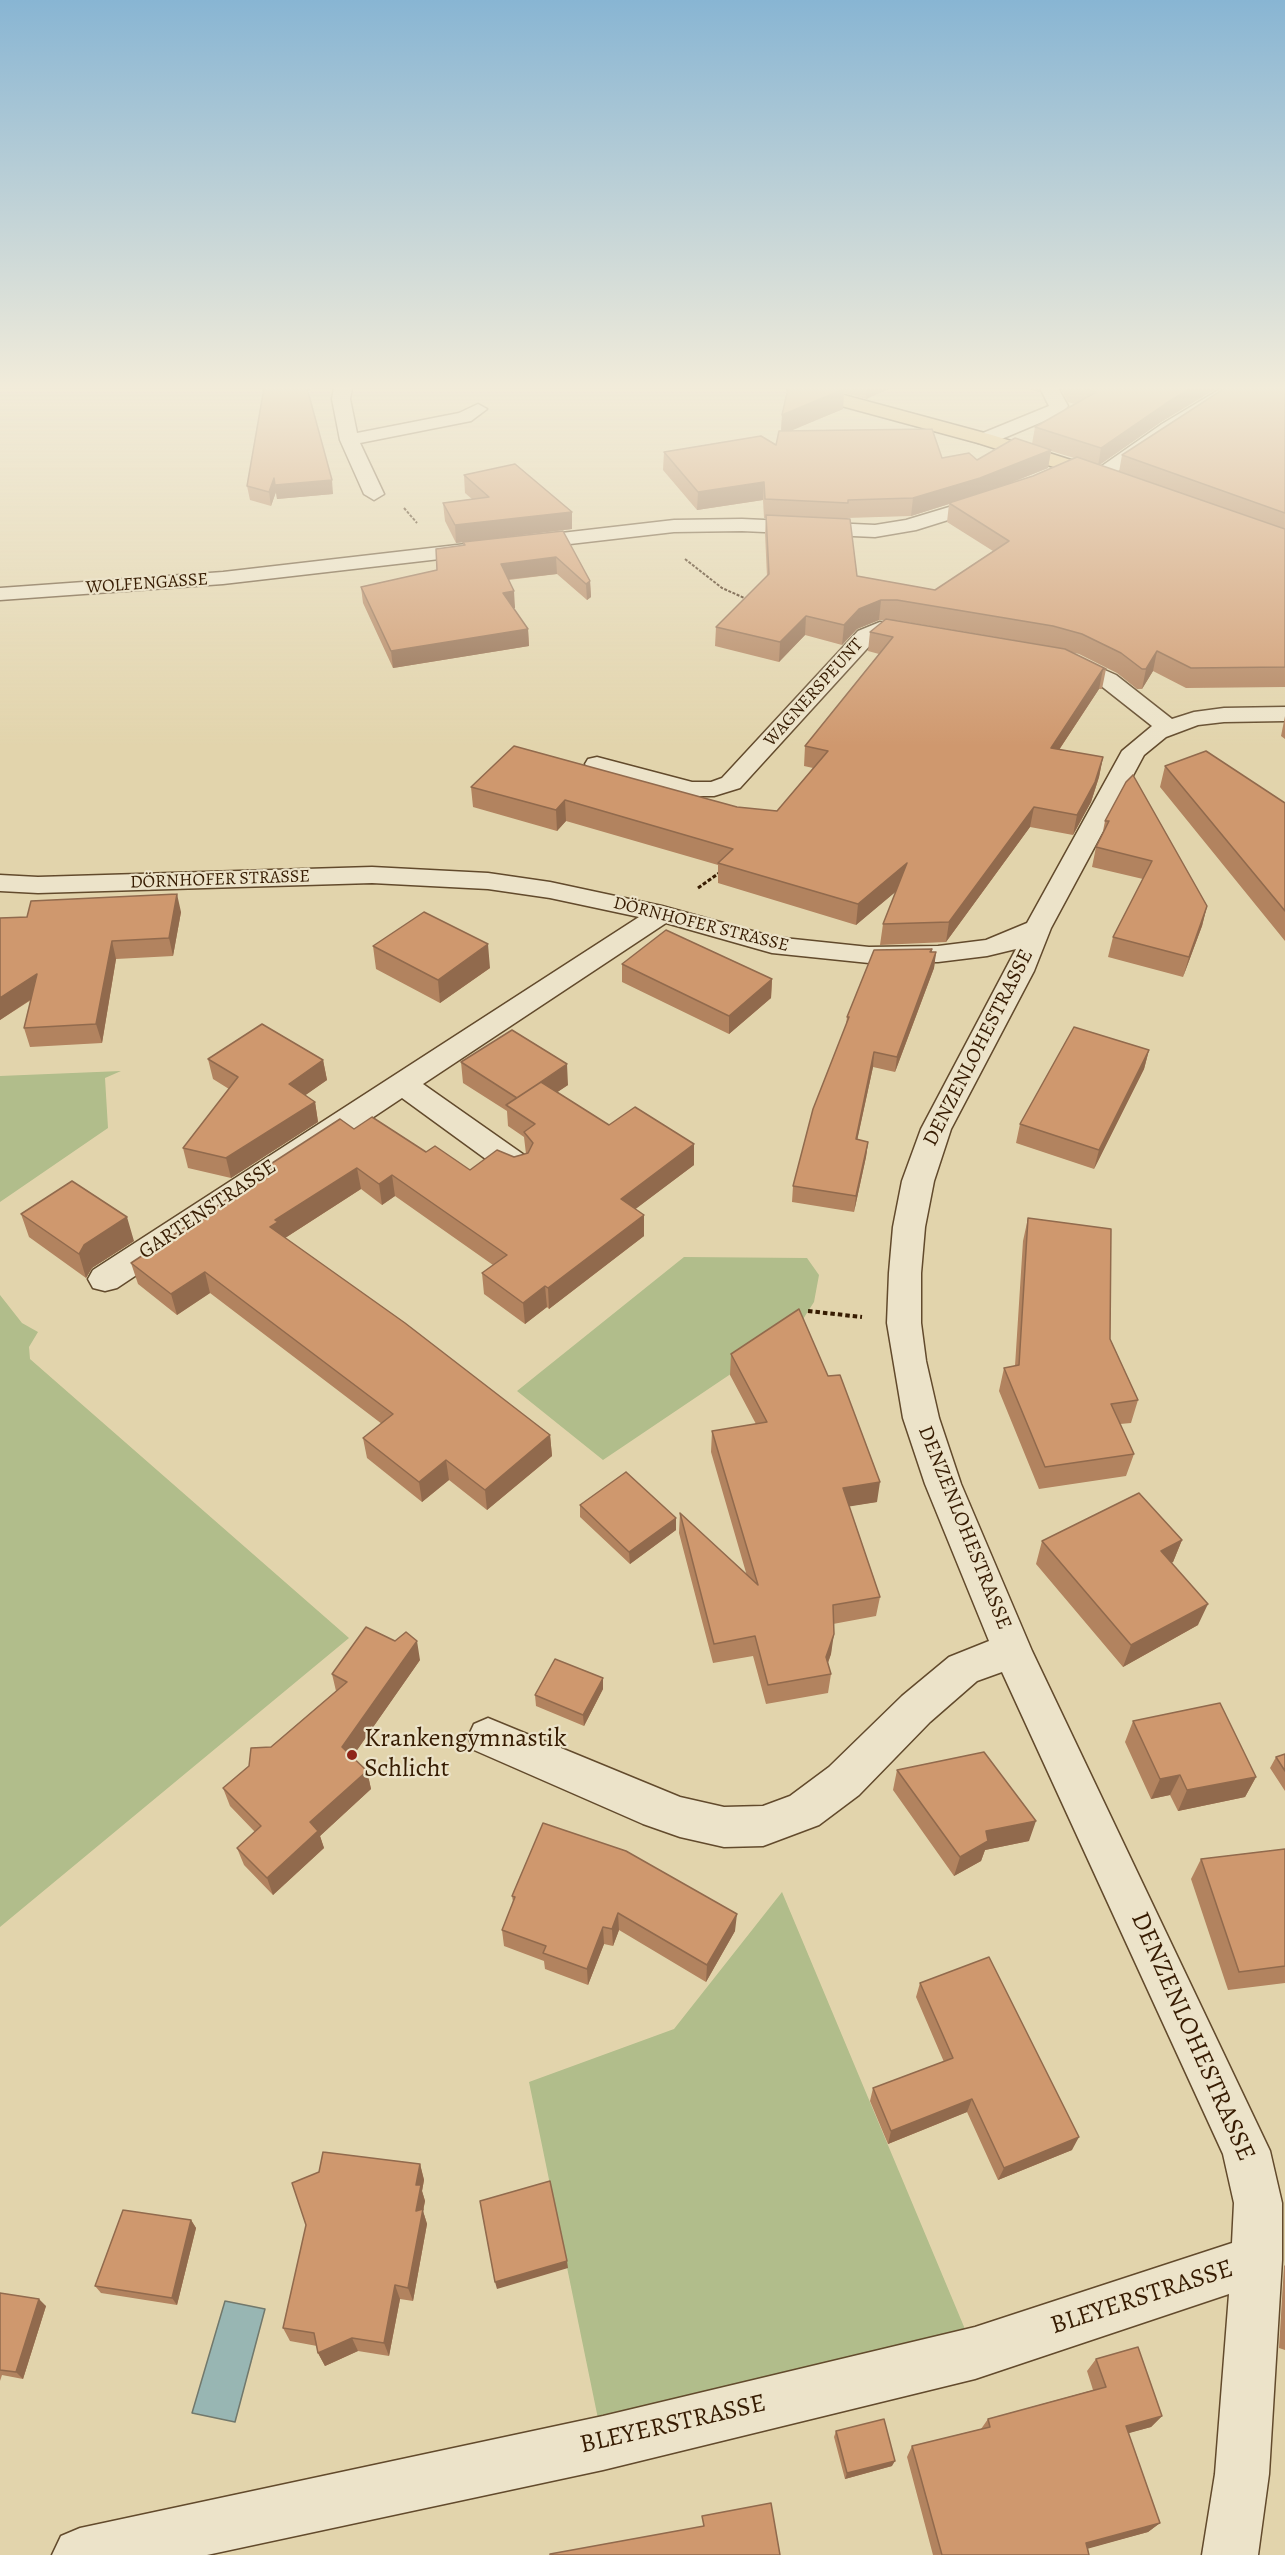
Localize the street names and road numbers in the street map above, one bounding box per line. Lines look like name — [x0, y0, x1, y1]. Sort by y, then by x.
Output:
street label: WOLFENGASSE — [85, 569, 209, 599]
street label: WAGNERSPEUNT — [760, 635, 868, 751]
street label: DÖRNHOFER STRASSE — [130, 866, 310, 894]
street label: DÖRNHOFER STRASSE — [611, 893, 791, 957]
street label: DENZENLOHESTRASSE — [918, 945, 1040, 1151]
street label: GARTENSTRASSE — [134, 1155, 282, 1265]
street label: DENZENLOHESTRASSE — [912, 1422, 1016, 1634]
street label: DENZENLOHESTRASSE — [1123, 1908, 1261, 2166]
street label: BLEYERSTRASSE — [1047, 2254, 1237, 2342]
street label: BLEYERSTRASSE — [577, 2388, 769, 2462]

